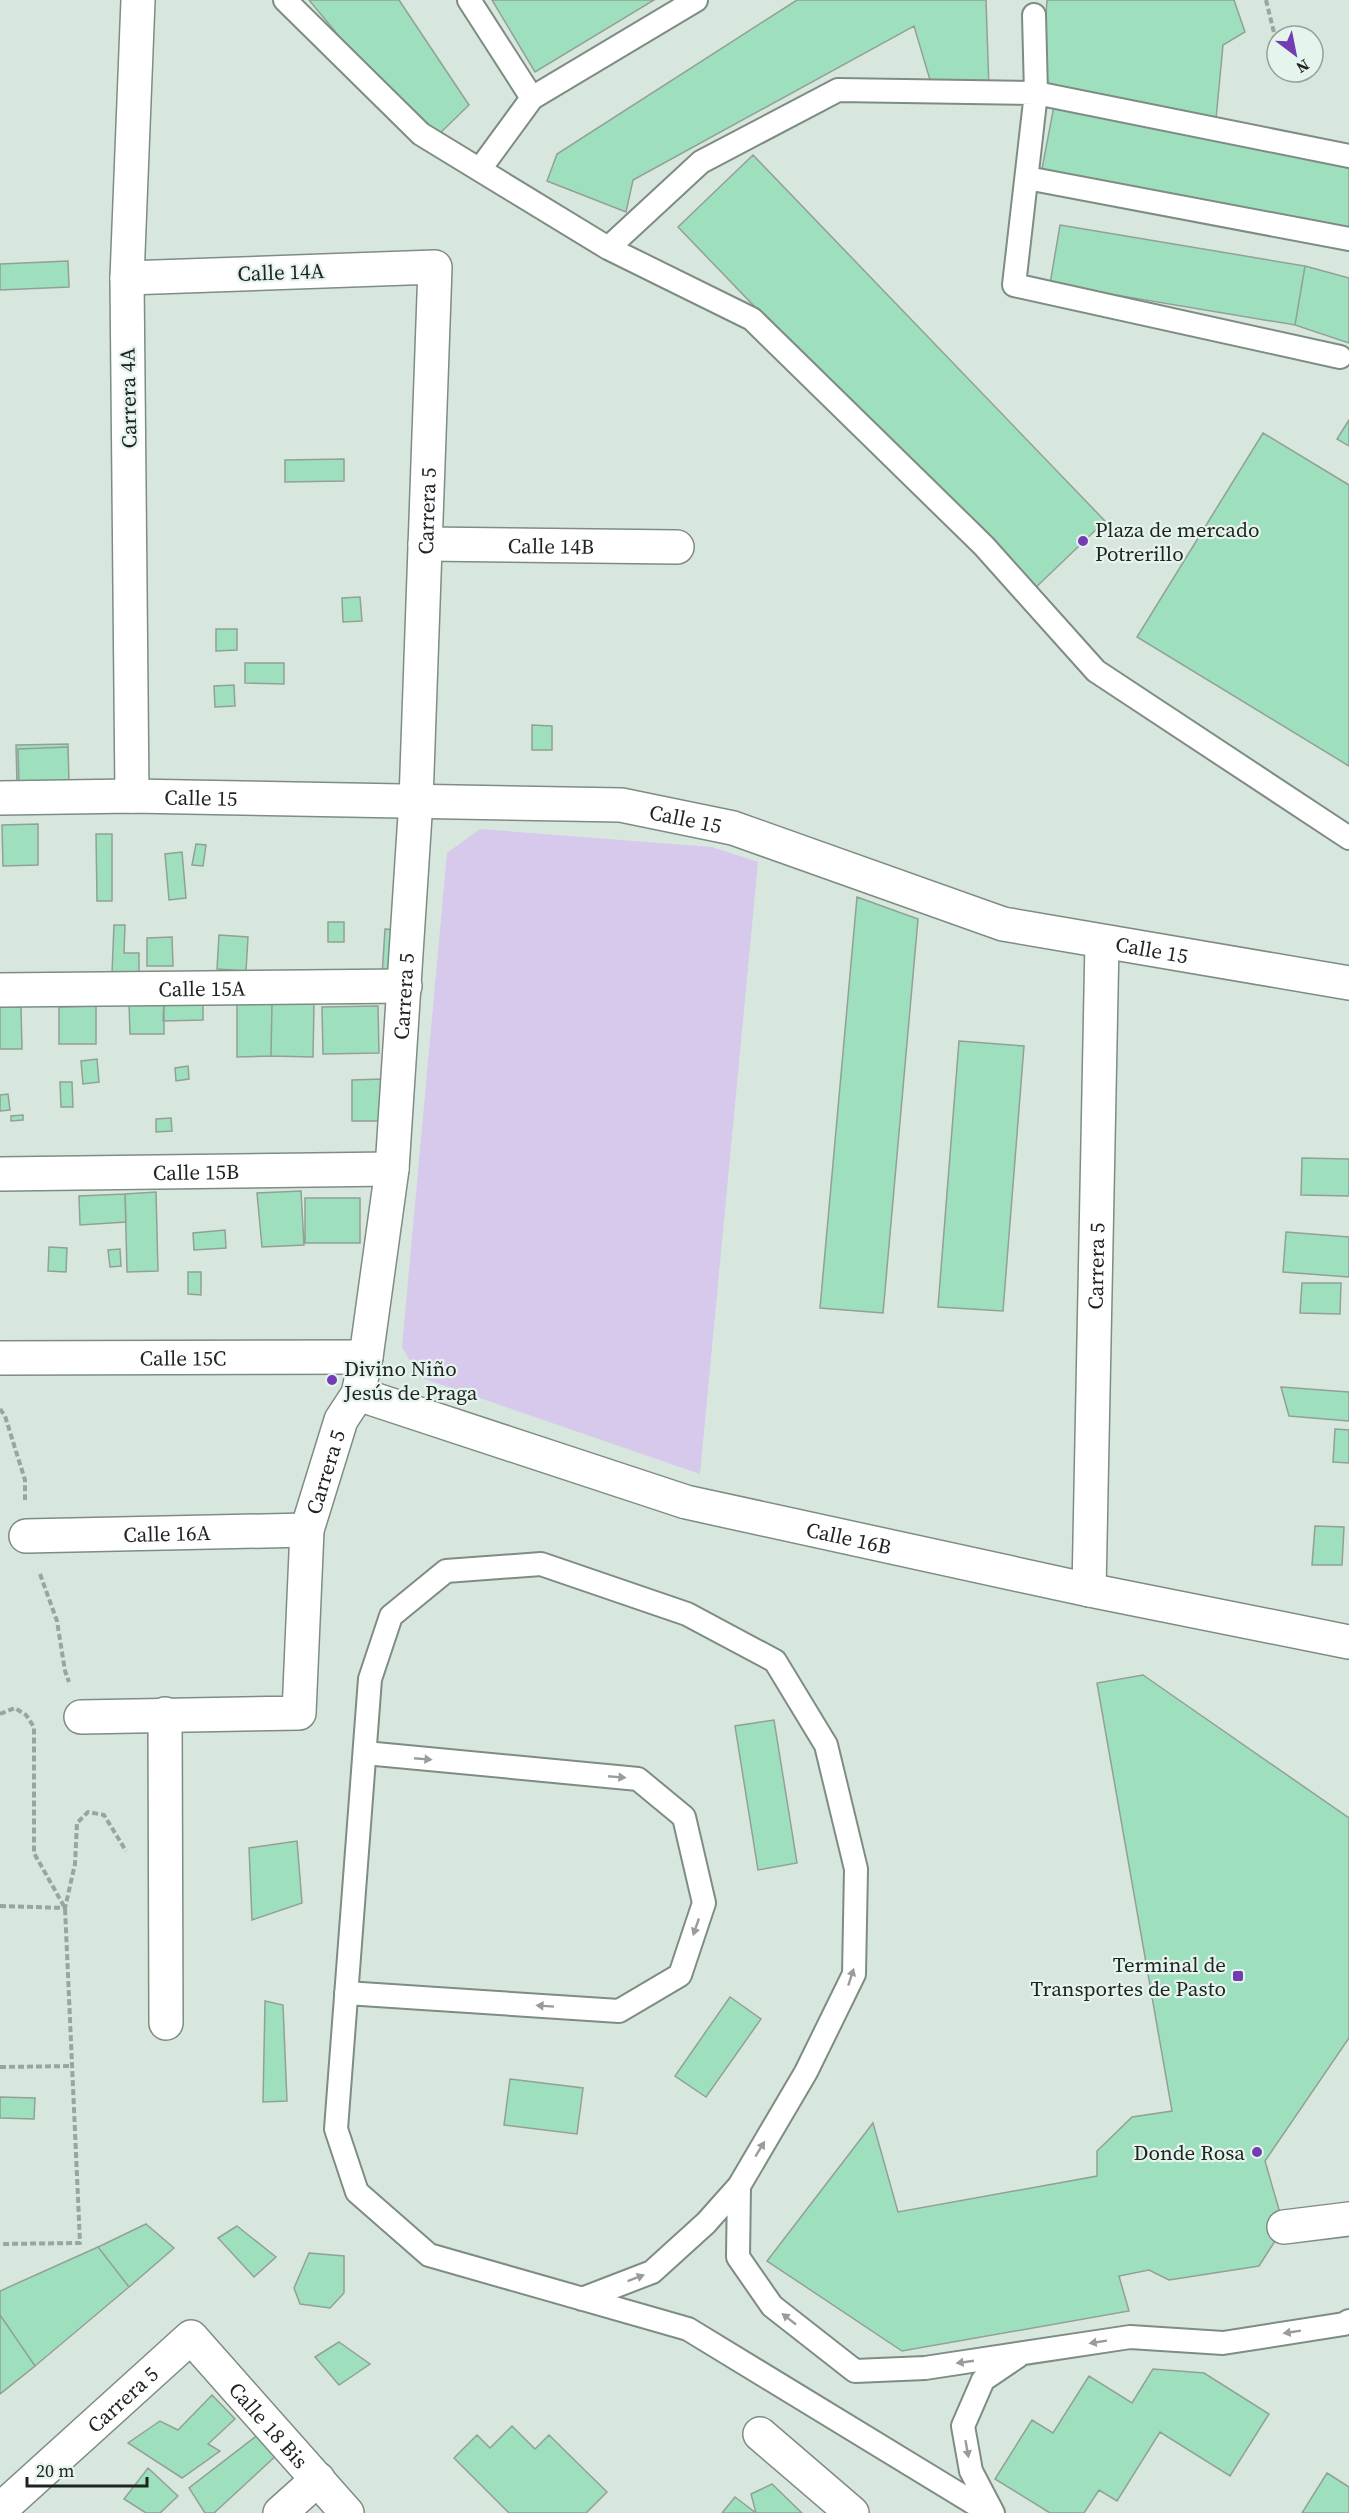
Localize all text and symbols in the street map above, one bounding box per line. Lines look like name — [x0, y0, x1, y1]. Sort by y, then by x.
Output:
north arrow — [1265, 24, 1325, 84]
text: N — [1292, 54, 1314, 79]
street label: Calle 14A — [237, 256, 325, 288]
street label: Carrera 4A — [113, 347, 143, 449]
street label: Carrera 5 — [410, 467, 442, 555]
place label: Plaza de mercado Potrerillo — [1095, 515, 1259, 568]
street label: Calle 14B — [508, 530, 594, 561]
marker: Plaza de mercado Potrerillo — [1076, 534, 1090, 548]
street label: Calle 15 — [164, 782, 238, 812]
street label: Calle 15 — [647, 797, 724, 840]
street label: Calle 15 — [1113, 929, 1190, 970]
street label: Carrera 5 — [386, 952, 421, 1041]
street label: Calle 15A — [158, 973, 246, 1003]
street label: Calle 15B — [153, 1156, 239, 1187]
street label: Carrera 5 — [1080, 1222, 1111, 1310]
street label: Calle 15C — [140, 1343, 226, 1372]
place label: Divino Niño Jesús de Praga — [343, 1354, 478, 1407]
marker: Divino Niño Jesús de Praga — [325, 1373, 339, 1387]
street label: Carrera 5 — [298, 1426, 352, 1518]
street label: Calle 16B — [804, 1514, 894, 1561]
street label: Calle 16A — [123, 1518, 211, 1548]
one-way arrow — [413, 1754, 432, 1764]
one-way arrow — [607, 1772, 626, 1782]
one-way arrow — [690, 1918, 700, 1936]
place label: Terminal de Transportes de Pasto — [1030, 1950, 1226, 2003]
one-way arrow — [847, 1968, 856, 1986]
marker: Terminal de Transportes de Pasto — [1231, 1969, 1245, 1983]
one-way arrow — [535, 2001, 554, 2010]
place label: Donde Rosa — [1134, 2138, 1245, 2167]
one-way arrow — [755, 2141, 766, 2157]
marker: Donde Rosa — [1250, 2145, 1264, 2159]
one-way arrow — [628, 2273, 646, 2283]
one-way arrow — [781, 2313, 797, 2326]
one-way arrow — [1282, 2328, 1301, 2337]
one-way arrow — [1089, 2337, 1108, 2346]
one-way arrow — [956, 2357, 975, 2366]
street label: Carrera 5 — [80, 2359, 164, 2439]
street label: Calle 18 Bis — [223, 2375, 315, 2474]
one-way arrow — [963, 2439, 972, 2458]
scale bar — [27, 2450, 147, 2488]
text: 20 m — [36, 2458, 74, 2483]

